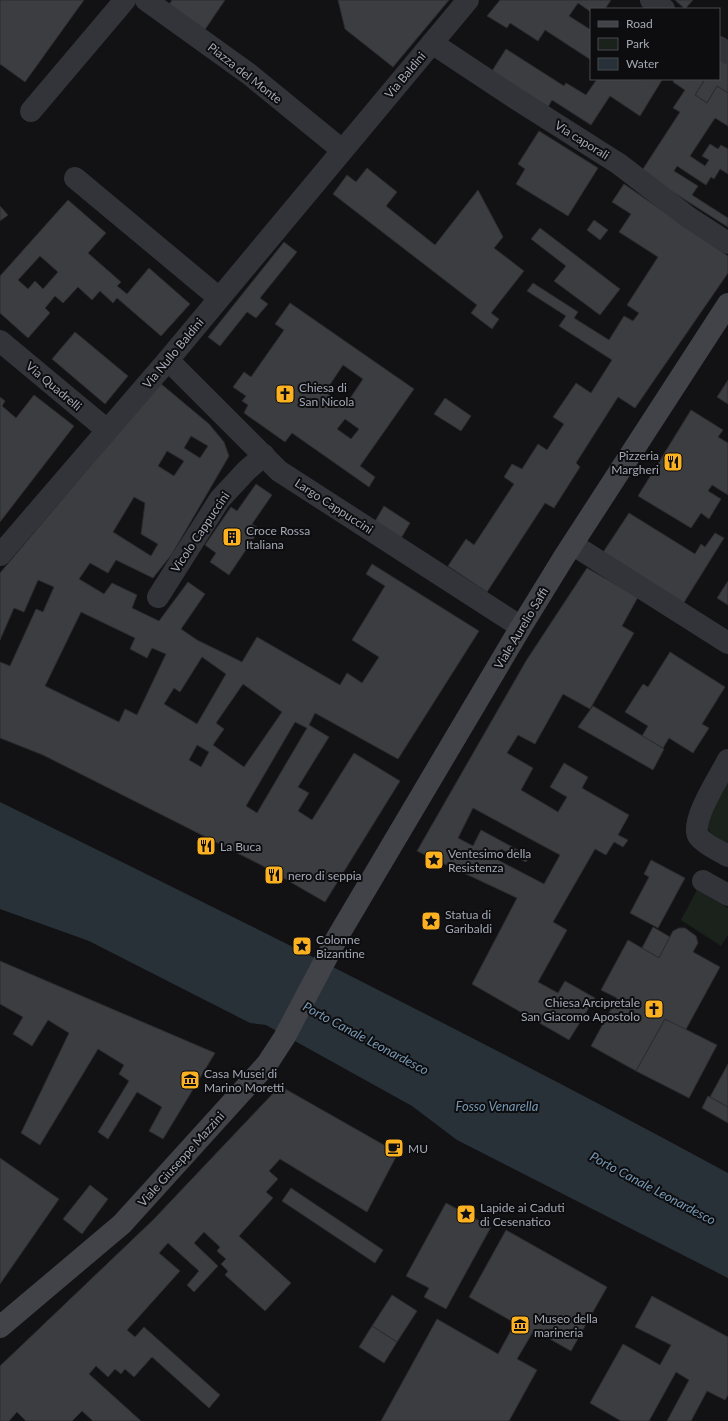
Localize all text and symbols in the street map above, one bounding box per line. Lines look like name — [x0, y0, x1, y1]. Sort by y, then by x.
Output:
legend — [590, 8, 720, 80]
text: Road — [626, 16, 653, 31]
text: Park — [626, 36, 650, 51]
street label: Piazza del Monte — [205, 39, 285, 107]
street label: Via Baldini — [381, 49, 429, 101]
text: Water — [626, 56, 659, 71]
street label: Via caporali — [552, 117, 612, 163]
street label: Via Nullo Baldini — [139, 315, 207, 391]
street label: Via Quadrelli — [23, 358, 85, 414]
place label: Chiesa di San Nicola — [299, 380, 354, 409]
church icon: Chiesa di San Nicola — [274, 383, 296, 405]
place label: Pizzeria Margheri — [611, 448, 659, 477]
restaurant icon: Pizzeria Margheri — [662, 451, 684, 473]
street label: Largo Cappuccini — [292, 475, 376, 537]
street label: Vicolo Cappuccini — [167, 489, 233, 575]
place label: Croce Rossa Italiana — [246, 523, 310, 552]
building icon: Croce Rossa Italiana — [221, 526, 243, 548]
street label: Viale Aurelio Saffi — [491, 585, 551, 671]
restaurant icon: La Buca — [195, 835, 217, 857]
place label: La Buca — [220, 839, 261, 854]
place label: Ventesimo della Resistenza — [448, 846, 531, 875]
place icon: Ventesimo della Resistenza — [423, 849, 445, 871]
restaurant icon: nero di seppia — [263, 864, 285, 886]
place label: nero di seppia — [288, 868, 362, 883]
place label: Statua di Garibaldi — [445, 907, 492, 936]
place icon: Statua di Garibaldi — [420, 910, 442, 932]
place label: Colonne Bizantine — [316, 932, 365, 961]
place icon: Colonne Bizantine — [291, 935, 313, 957]
place label: Chiesa Arcipretale San Giacomo Apostolo — [521, 995, 640, 1024]
water label: Porto Canale Leonardesco — [300, 998, 432, 1078]
church icon: Chiesa Arcipretale San Giacomo Apostolo — [643, 998, 665, 1020]
place label: Casa Musei di Marino Moretti — [204, 1066, 284, 1095]
museum icon: Casa Musei di Marino Moretti — [179, 1069, 201, 1091]
water label: Fosso Venarella — [456, 1098, 539, 1114]
street label: Viale Giuseppe Mazzini — [135, 1109, 228, 1209]
cafe icon: MU — [383, 1137, 405, 1159]
place label: MU — [408, 1141, 428, 1156]
water label: Porto Canale Leonardesco — [587, 1148, 719, 1228]
place label: Lapide ai Caduti di Cesenatico — [480, 1200, 565, 1229]
place icon: Lapide ai Caduti di Cesenatico — [455, 1203, 477, 1225]
place label: Museo della marineria — [534, 1311, 598, 1340]
museum icon: Museo della marineria — [509, 1314, 531, 1336]

